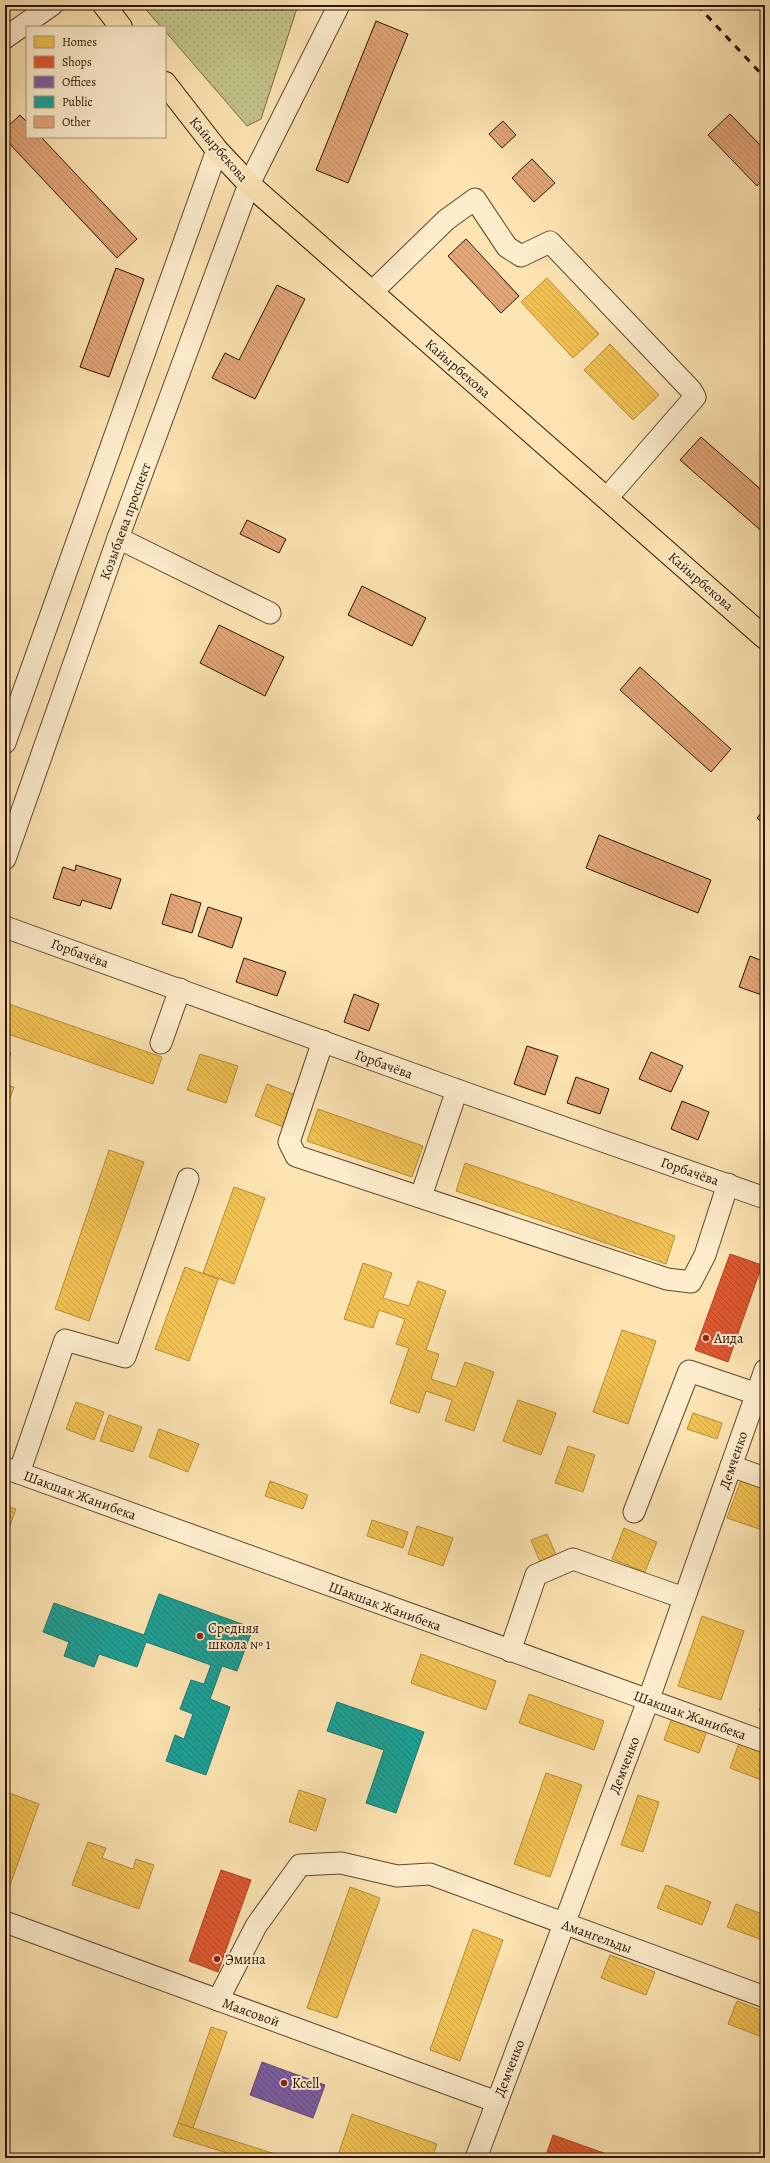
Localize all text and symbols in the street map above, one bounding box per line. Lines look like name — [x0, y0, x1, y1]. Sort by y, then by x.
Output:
legend — [26, 26, 166, 138]
text: Homes — [62, 34, 97, 50]
text: Shops — [62, 54, 92, 70]
text: Offices — [62, 74, 96, 90]
text: Public — [62, 94, 93, 110]
street label: Кайырбекова — [185, 113, 253, 187]
text: Other — [62, 114, 91, 130]
street label: Кайырбекова — [421, 335, 495, 402]
street label: Козыбаева проспект — [95, 460, 155, 582]
street label: Кайырбекова — [664, 548, 738, 615]
street label: Горбачёва — [48, 934, 112, 973]
street label: Горбачёва — [352, 1045, 416, 1084]
street label: Горбачёва — [658, 1153, 722, 1190]
place label: Аида — [713, 1329, 744, 1348]
marker: Аида — [701, 1333, 711, 1343]
street label: Демченко — [715, 1429, 752, 1492]
street label: Шакшак Жанибека — [21, 1466, 139, 1525]
street label: Шакшак Жанибека — [326, 1577, 444, 1636]
place label: Средняя школа № 1 — [208, 1619, 271, 1654]
marker: Средняя школа № 1 — [195, 1631, 205, 1641]
street label: Шакшак Жанибека — [631, 1686, 749, 1745]
street label: Демченко — [605, 1734, 644, 1797]
street label: Амангельды — [558, 1915, 635, 1958]
place label: Эмина — [225, 1950, 266, 1969]
marker: Эмина — [212, 1954, 222, 1964]
street label: Маясовой — [219, 1993, 282, 2032]
street label: Демченко — [490, 2037, 529, 2100]
place label: Kcell — [292, 2074, 320, 2093]
marker: Kcell — [279, 2078, 289, 2088]

